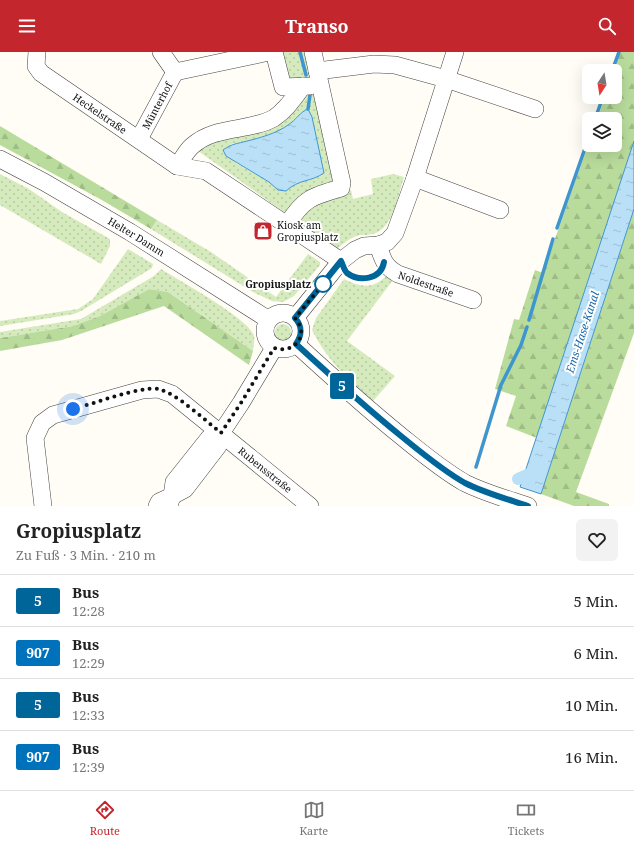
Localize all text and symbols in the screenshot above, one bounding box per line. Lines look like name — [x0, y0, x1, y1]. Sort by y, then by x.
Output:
text: Transo — [285, 14, 349, 38]
icon: menu — [16, 15, 38, 37]
icon: search — [596, 15, 618, 37]
north arrow — [582, 64, 622, 104]
map controls — [582, 64, 622, 152]
street label: Münterhof — [139, 78, 176, 132]
street label: Heckelstraße — [70, 90, 130, 137]
button: layers — [582, 112, 622, 152]
street label: Helter Damm — [105, 214, 168, 260]
place label: Kiosk am Gropiusplatz — [277, 218, 338, 244]
shop icon: Kiosk am Gropiusplatz — [252, 220, 274, 242]
street label: Noldestraße — [396, 268, 456, 300]
marker: Gropiusplatz — [314, 275, 332, 293]
place label: Gropiusplatz — [245, 277, 311, 291]
water label: Ems-Hase-Kanal — [561, 289, 602, 376]
line badge: 5 — [329, 373, 355, 399]
text: 5 — [338, 376, 346, 395]
your location — [63, 399, 83, 419]
street label: Rubensstraße — [235, 444, 295, 496]
text: Gropiusplatz — [16, 518, 141, 544]
button: heart — [576, 519, 618, 561]
text: Zu Fuß · 3 Min. · 210 m — [16, 546, 156, 564]
text: Bus — [72, 582, 99, 602]
text: 5 — [34, 591, 42, 610]
text: 5 Min. — [573, 591, 618, 611]
text: 12:28 — [72, 602, 105, 620]
text: Bus — [72, 634, 99, 654]
text: 907 — [26, 643, 50, 662]
text: 6 Min. — [573, 643, 618, 663]
text: 12:29 — [72, 654, 105, 672]
text: Bus — [72, 686, 99, 706]
text: 5 — [34, 695, 42, 714]
text: 10 Min. — [565, 695, 618, 715]
text: 12:33 — [72, 706, 105, 724]
text: Bus — [72, 738, 99, 758]
text: 907 — [26, 747, 50, 766]
text: 16 Min. — [565, 747, 618, 767]
text: 12:39 — [72, 758, 105, 776]
tab: Route — [90, 799, 120, 838]
tab: Karte — [299, 799, 328, 838]
tab: Tickets — [508, 799, 544, 838]

